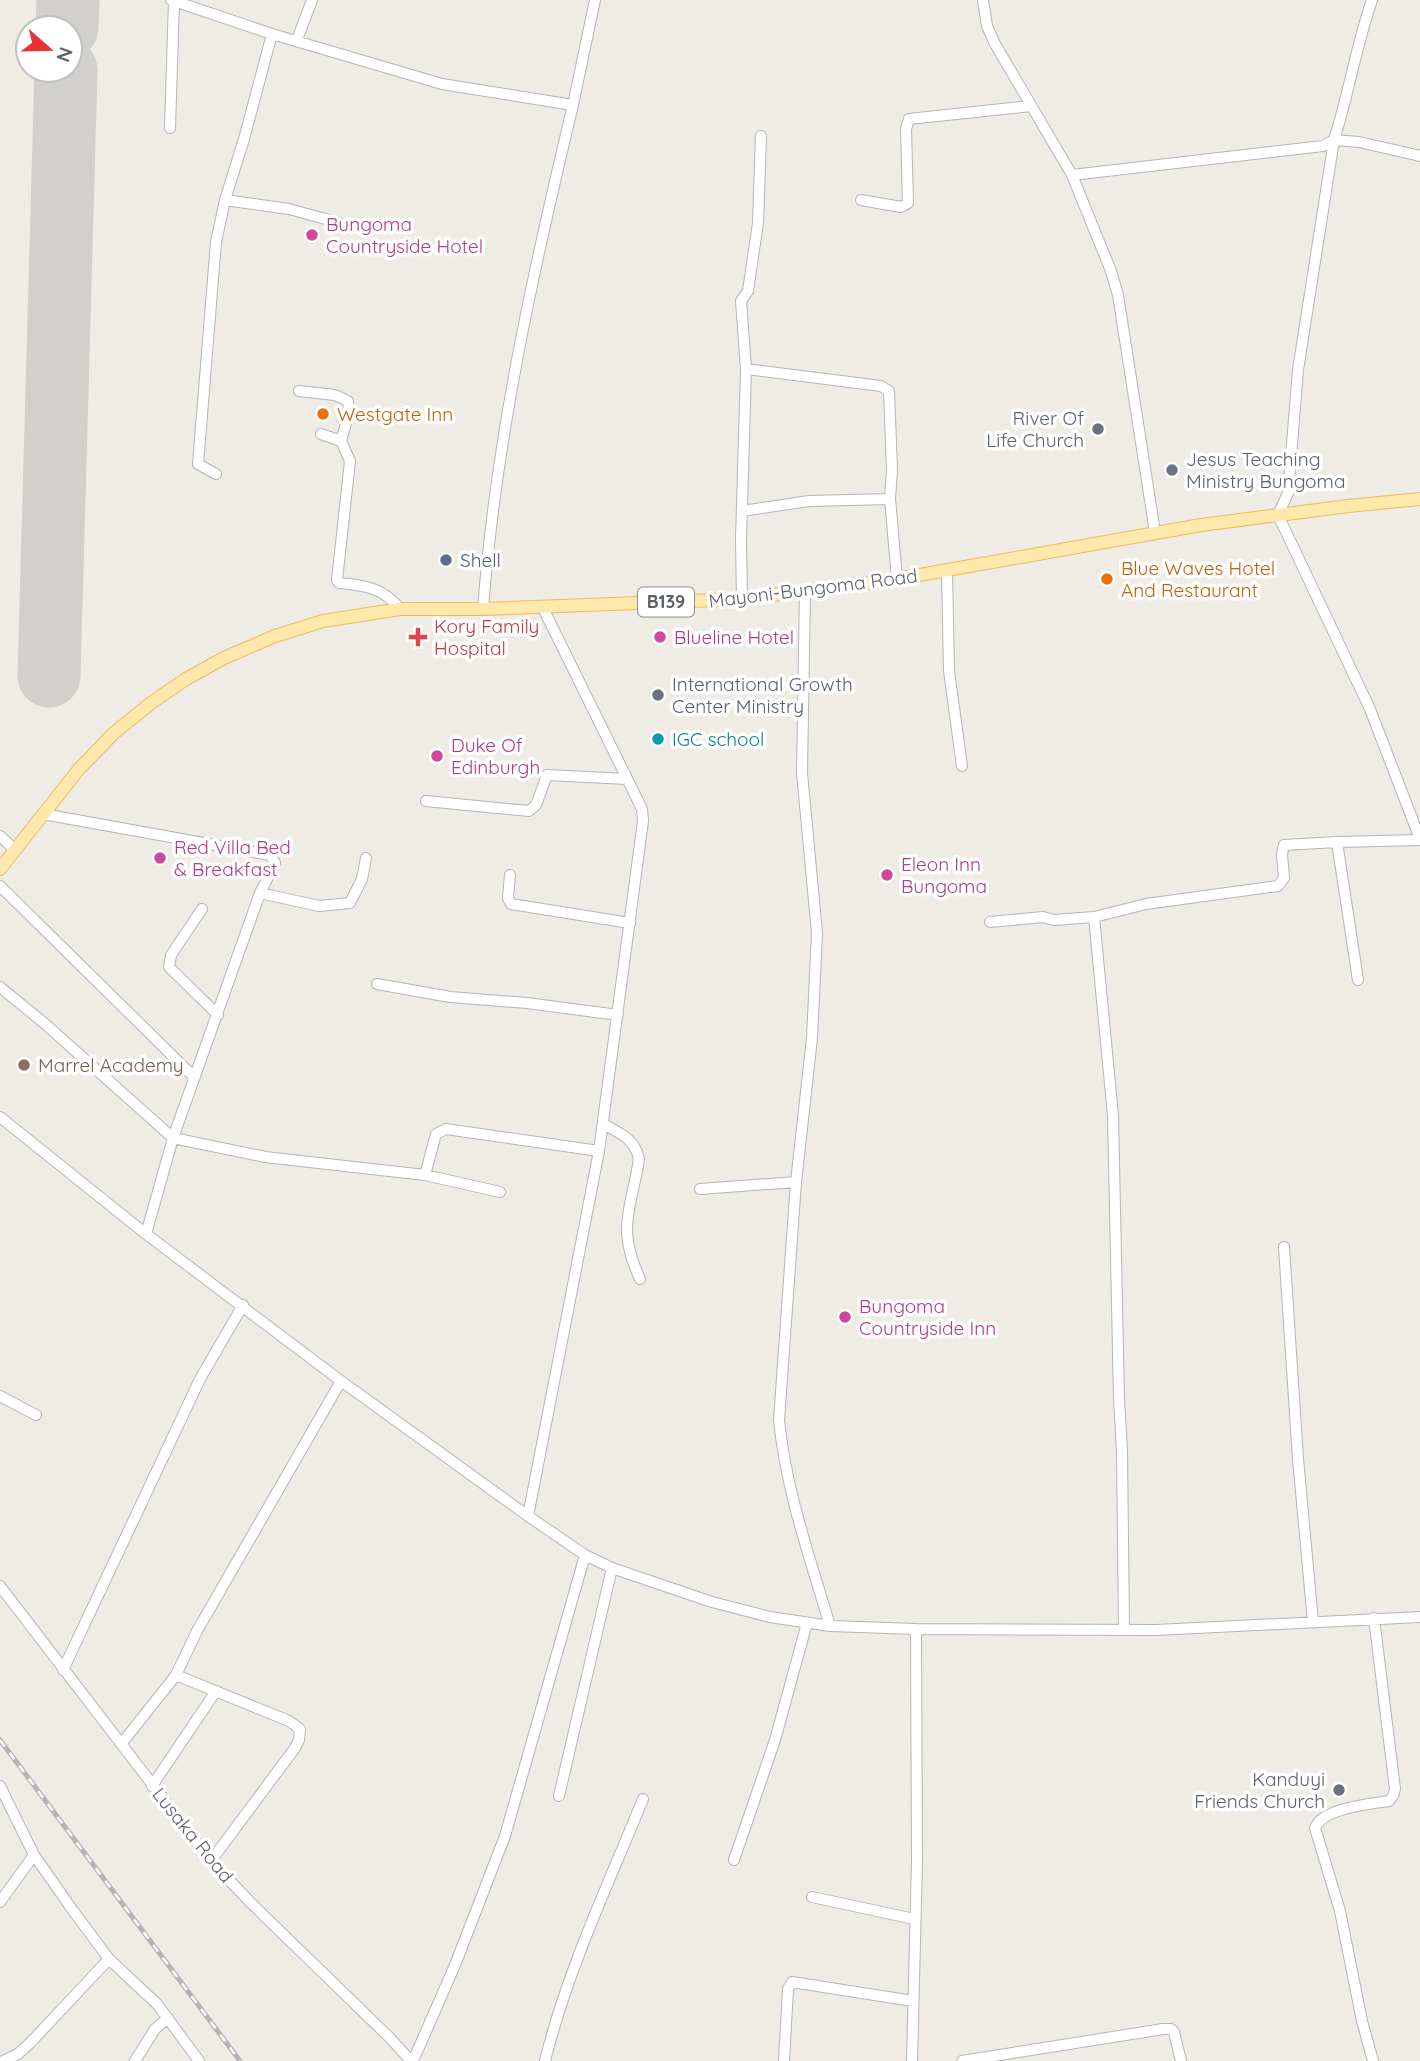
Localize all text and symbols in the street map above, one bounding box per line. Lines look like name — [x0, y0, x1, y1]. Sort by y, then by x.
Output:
north arrow — [14, 14, 84, 84]
text: N — [51, 44, 79, 65]
place label: Bungoma Countryside Hotel — [326, 212, 483, 258]
marker: Bungoma Countryside Hotel — [304, 227, 320, 243]
place label: Westgate Inn — [337, 402, 453, 426]
marker: Westgate Inn — [315, 406, 331, 422]
place label: River Of Life Church — [986, 406, 1084, 452]
marker: River Of Life Church — [1090, 421, 1106, 437]
place label: Jesus Teaching Ministry Bungoma — [1186, 447, 1345, 493]
marker: Jesus Teaching Ministry Bungoma — [1164, 462, 1180, 478]
place label: Shell — [460, 548, 501, 572]
marker: Shell — [438, 552, 454, 568]
place label: Blue Waves Hotel And Restaurant — [1121, 556, 1275, 602]
street label: Mayoni-Bungoma Road — [707, 563, 919, 613]
marker: Blue Waves Hotel And Restaurant — [1099, 571, 1115, 587]
road number: B139 — [638, 588, 694, 616]
place label: Kory Family Hospital — [434, 614, 539, 660]
place label: Blueline Hotel — [674, 625, 794, 649]
marker: Kory Family Hospital — [408, 627, 428, 647]
marker: Blueline Hotel — [652, 629, 668, 645]
place label: International Growth Center Ministry — [672, 672, 853, 718]
marker: International Growth Center Ministry — [650, 687, 666, 703]
place label: IGC school — [672, 727, 764, 751]
marker: IGC school — [650, 731, 666, 747]
place label: Duke Of Edinburgh — [451, 733, 540, 779]
marker: Duke Of Edinburgh — [429, 748, 445, 764]
place label: Red Villa Bed & Breakfast — [174, 835, 291, 881]
marker: Red Villa Bed & Breakfast — [152, 850, 168, 866]
place label: Eleon Inn Bungoma — [901, 852, 987, 898]
marker: Eleon Inn Bungoma — [879, 867, 895, 883]
place label: Marrel Academy — [38, 1053, 184, 1077]
marker: Marrel Academy — [16, 1057, 32, 1073]
place label: Bungoma Countryside Inn — [859, 1294, 996, 1340]
marker: Bungoma Countryside Inn — [837, 1309, 853, 1325]
place label: Kanduyi Friends Church — [1194, 1767, 1325, 1813]
marker: Kanduyi Friends Church — [1331, 1782, 1347, 1798]
street label: Lusaka Road — [147, 1783, 239, 1887]

